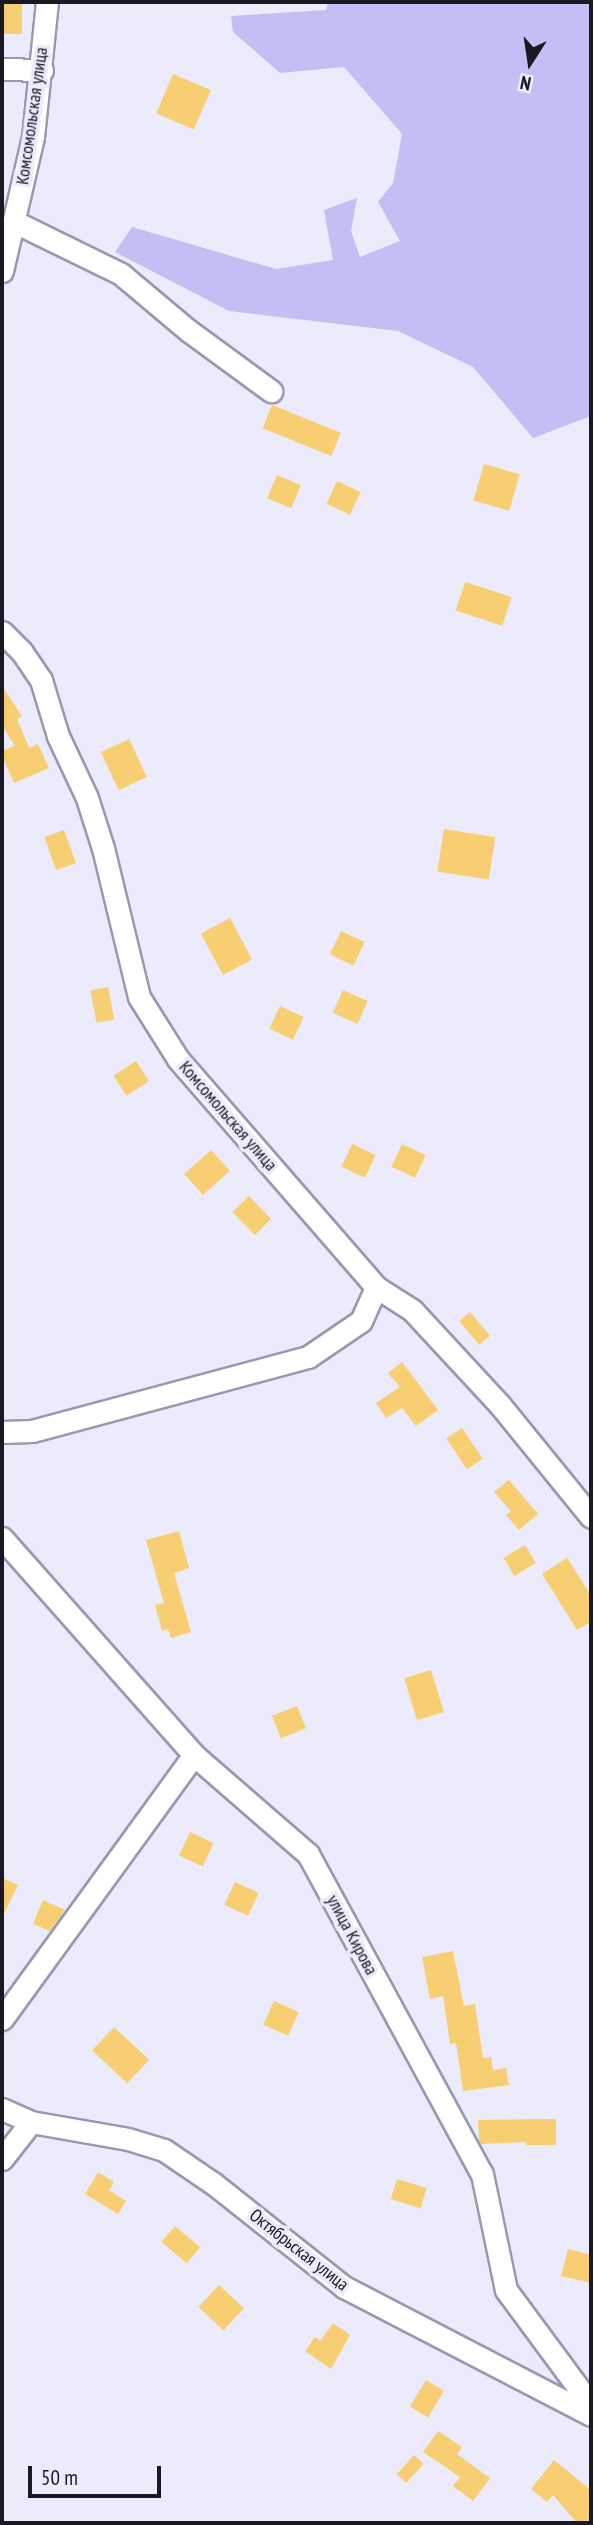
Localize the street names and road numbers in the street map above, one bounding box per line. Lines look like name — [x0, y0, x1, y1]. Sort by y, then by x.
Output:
street label: Комсомольская улица — [12, 46, 52, 186]
street label: Комсомольская улица — [174, 1057, 282, 1175]
street label: улица Кирова — [322, 1891, 382, 1979]
street label: Октябрьская улица — [245, 2205, 353, 2295]

